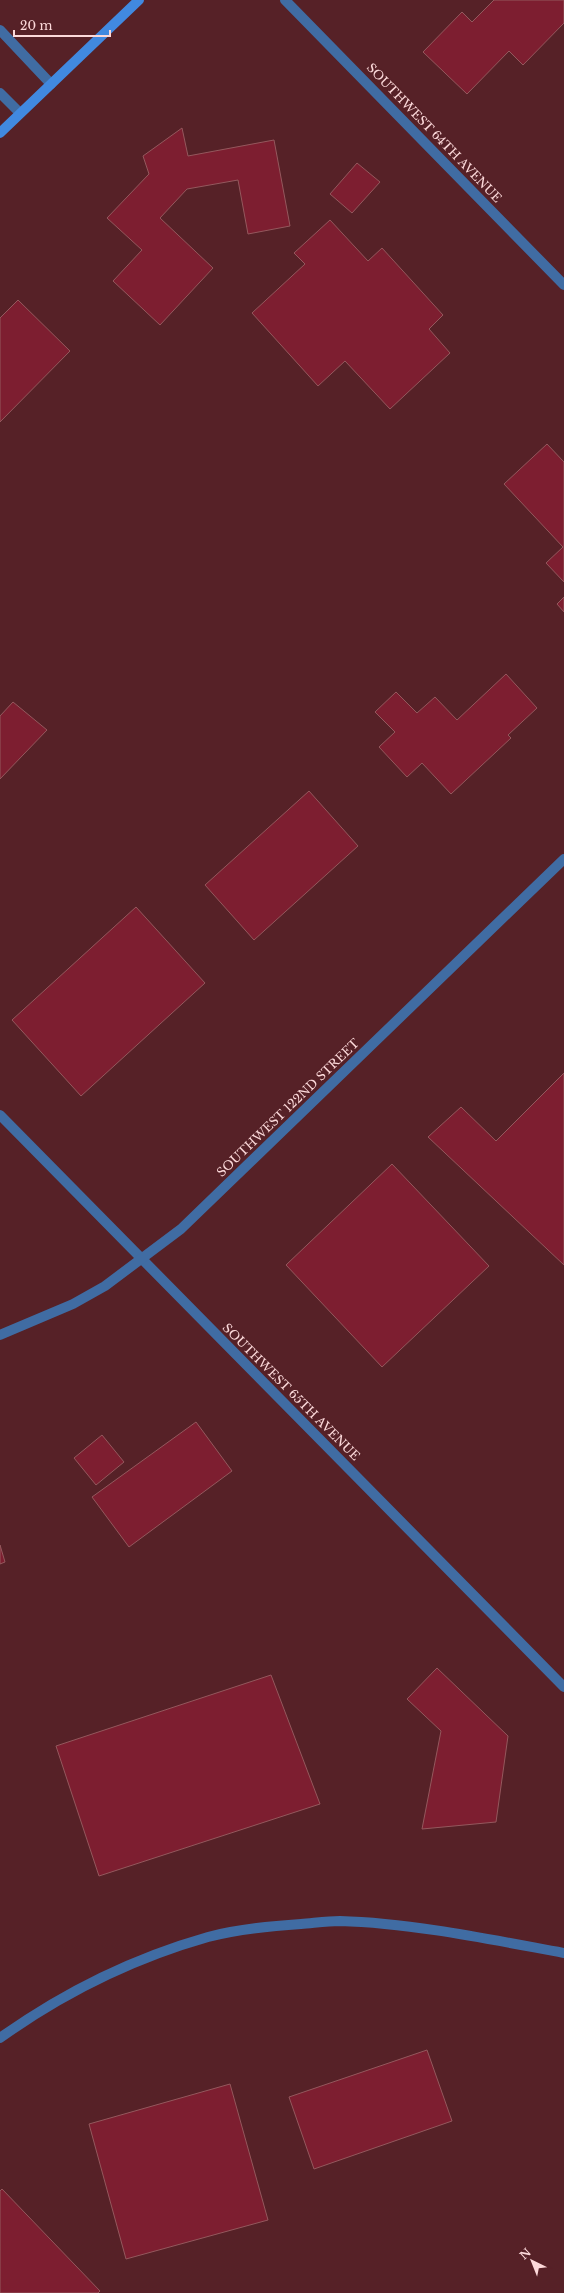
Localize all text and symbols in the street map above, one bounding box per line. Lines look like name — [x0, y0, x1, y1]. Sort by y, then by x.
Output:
scale bar — [14, 12, 110, 38]
text: 20 m — [20, 18, 52, 33]
street label: SOUTHWEST 64TH AVENUE — [364, 60, 505, 206]
street label: SOUTHWEST 122ND STREET — [213, 1035, 362, 1180]
street label: SOUTHWEST 65TH AVENUE — [220, 1320, 363, 1464]
north arrow — [512, 2241, 552, 2281]
text: N — [517, 2245, 534, 2262]

